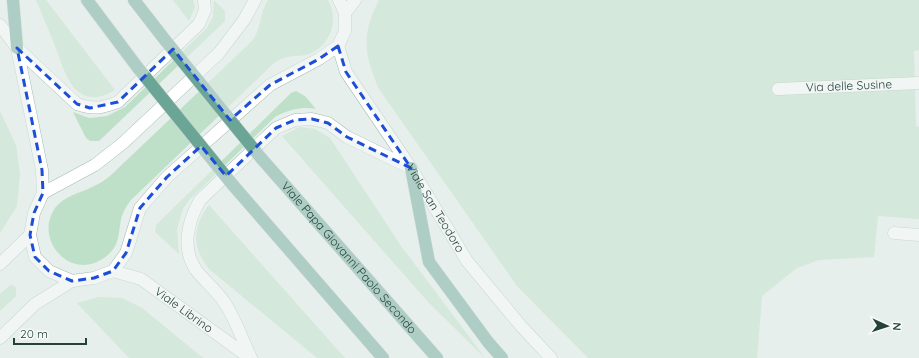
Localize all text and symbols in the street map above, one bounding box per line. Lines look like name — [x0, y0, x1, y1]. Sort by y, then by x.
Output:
street label: Via delle Susine — [806, 76, 892, 95]
street label: Viale San Teodoro — [403, 161, 468, 255]
street label: Viale Papa Giovanni Paolo Secondo — [278, 178, 420, 337]
street label: Viale Librino — [152, 284, 216, 336]
north arrow — [867, 306, 907, 346]
scale bar — [14, 320, 86, 346]
text: N — [890, 322, 904, 331]
text: 20 m — [20, 326, 48, 341]

